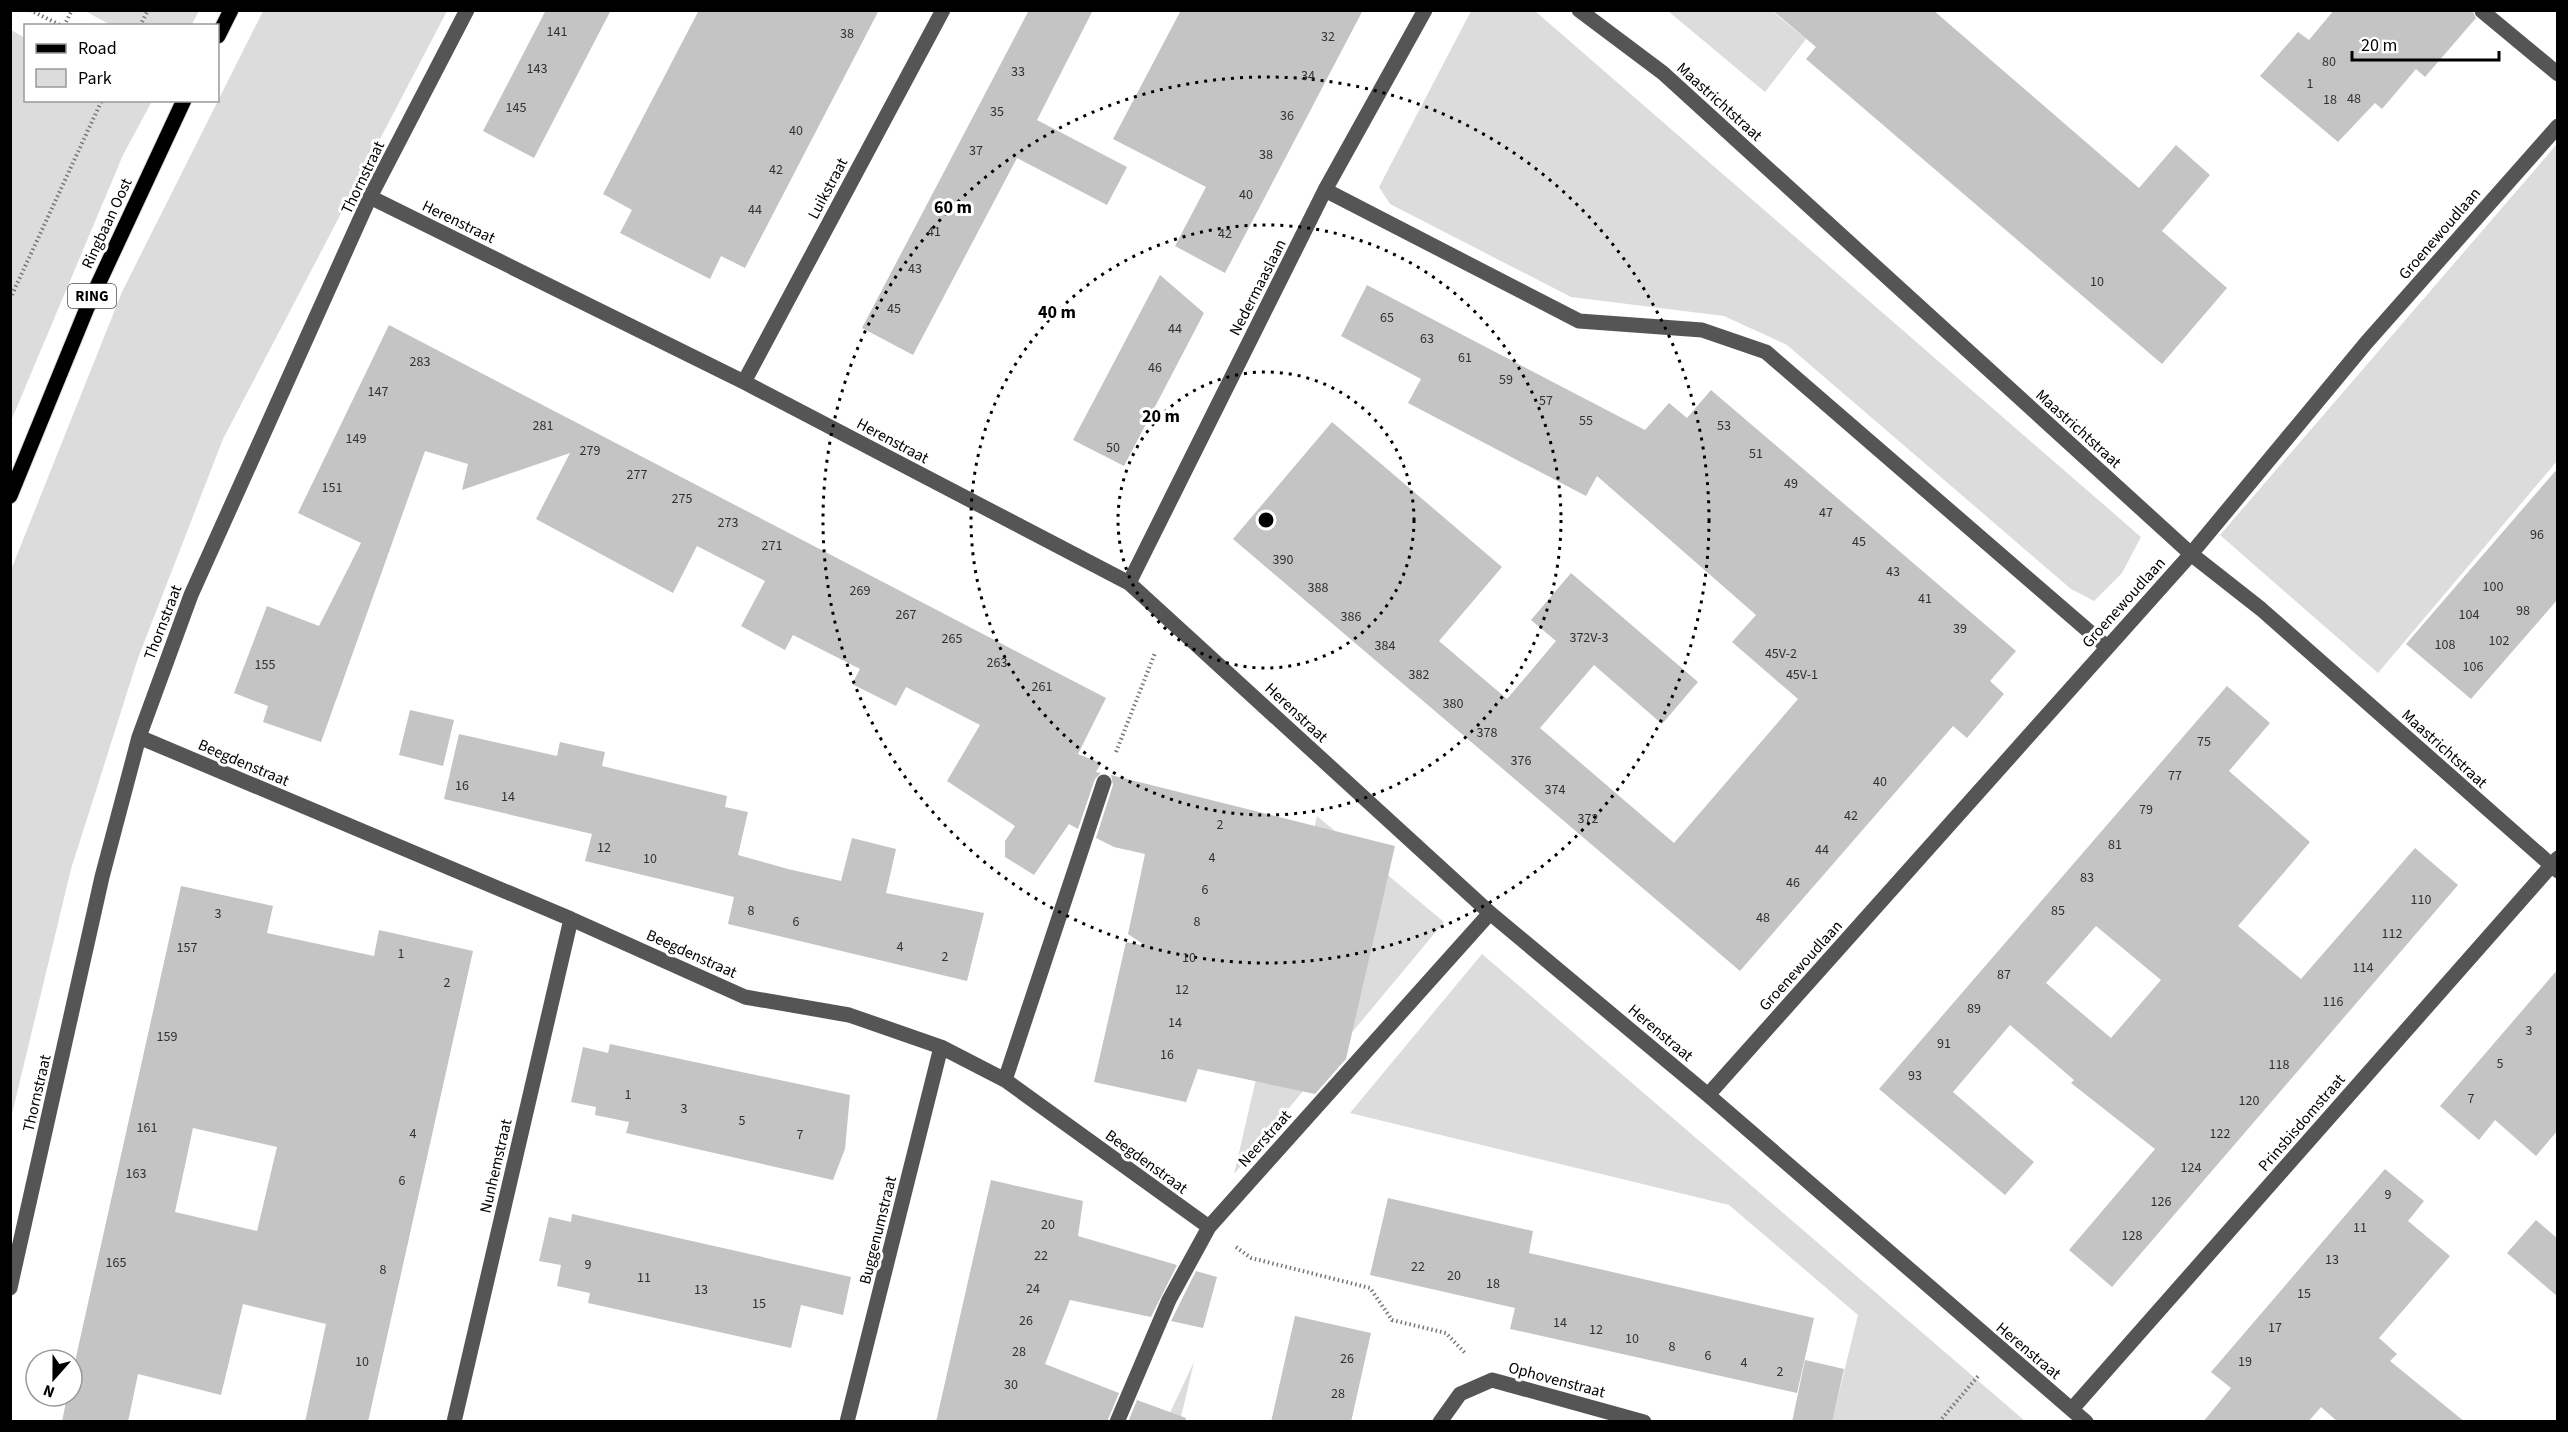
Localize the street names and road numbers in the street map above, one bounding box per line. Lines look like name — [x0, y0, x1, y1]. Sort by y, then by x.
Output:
street label: Maastrichtstraat — [1672, 57, 1767, 147]
street label: Thornstraat — [336, 137, 390, 218]
street label: Luikstraat — [803, 153, 853, 223]
street label: Ringbaan Oost — [76, 174, 138, 272]
street label: Groenewoudlaan — [2394, 183, 2486, 284]
street label: Herenstraat — [418, 195, 499, 249]
street label: Nedermaaslaan — [1224, 235, 1292, 340]
road number: RING — [68, 284, 116, 308]
street label: Maastrichtstraat — [2031, 384, 2126, 474]
street label: Herenstraat — [853, 413, 933, 469]
street label: Groenewoudlaan — [2077, 552, 2170, 653]
street label: Thornstraat — [139, 581, 187, 663]
street label: Herenstraat — [1260, 678, 1333, 748]
street label: Maastrichtstraat — [2397, 704, 2492, 794]
street label: Beegdenstraat — [195, 734, 293, 792]
street label: Groenewoudlaan — [1754, 915, 1847, 1016]
street label: Beegdenstraat — [643, 924, 741, 984]
street label: Herenstraat — [1623, 999, 1698, 1067]
street label: Thornstraat — [17, 1052, 57, 1134]
street label: Prinsbisdomstraat — [2253, 1069, 2351, 1176]
street label: Neerstraat — [1233, 1105, 1297, 1172]
street label: Nunhemstraat — [474, 1116, 518, 1215]
street label: Beegdenstraat — [1101, 1124, 1193, 1200]
street label: Buggenumstraat — [854, 1173, 902, 1287]
street label: Herenstraat — [1991, 1317, 2066, 1385]
street label: Ophovenstraat — [1506, 1357, 1608, 1404]

